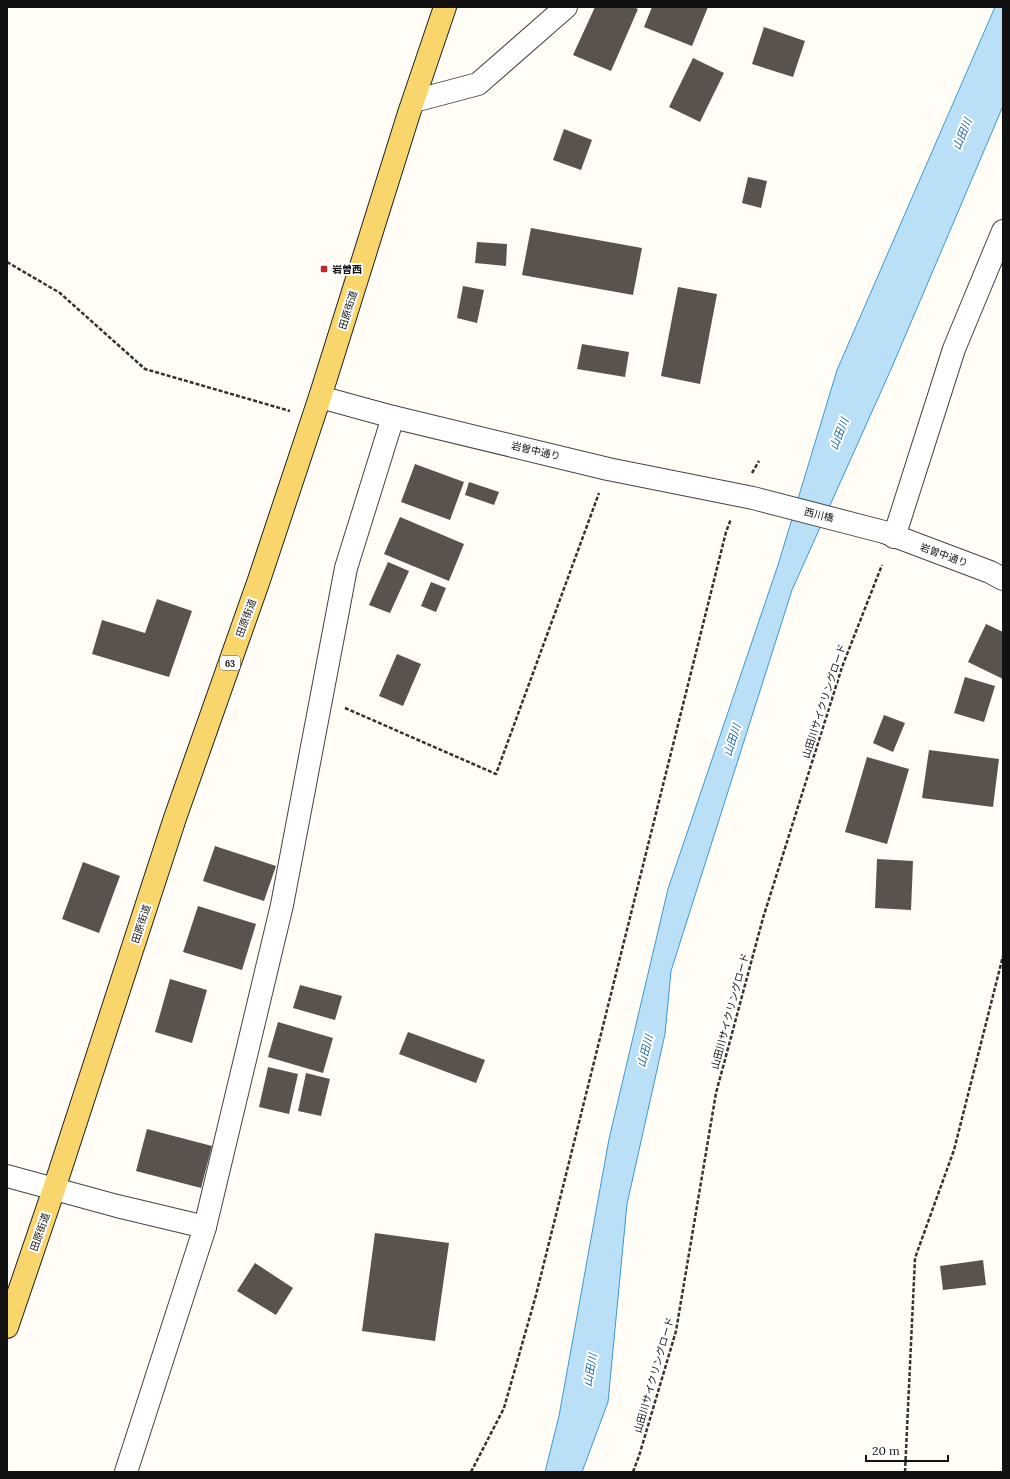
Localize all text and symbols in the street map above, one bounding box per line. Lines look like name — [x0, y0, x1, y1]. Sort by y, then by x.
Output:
water label: 山田川 — [949, 115, 975, 152]
place label: 岩曽西 — [332, 263, 362, 276]
marker: 岩曽西 — [319, 264, 329, 274]
street label: 田原街道 — [336, 289, 360, 331]
water label: 山田川 — [827, 415, 852, 452]
street label: 岩曽中通り — [510, 439, 562, 463]
street label: 西川橋 — [803, 505, 835, 525]
street label: 岩曽中通り — [918, 540, 970, 570]
street label: 田原街道 — [233, 597, 259, 639]
street label: 山田川サイクリングロード — [799, 642, 849, 760]
road number: 63 — [220, 656, 240, 670]
water label: 山田川 — [720, 721, 744, 758]
street label: 田原街道 — [129, 903, 153, 945]
street label: 山田川サイクリングロード — [708, 951, 752, 1071]
water label: 山田川 — [634, 1032, 656, 1069]
street label: 田原街道 — [27, 1211, 53, 1253]
street label: 山田川サイクリングロード — [631, 1316, 677, 1434]
water label: 山田川 — [580, 1352, 600, 1387]
scale bar — [866, 1437, 948, 1463]
text: 20 m — [872, 1443, 900, 1458]

